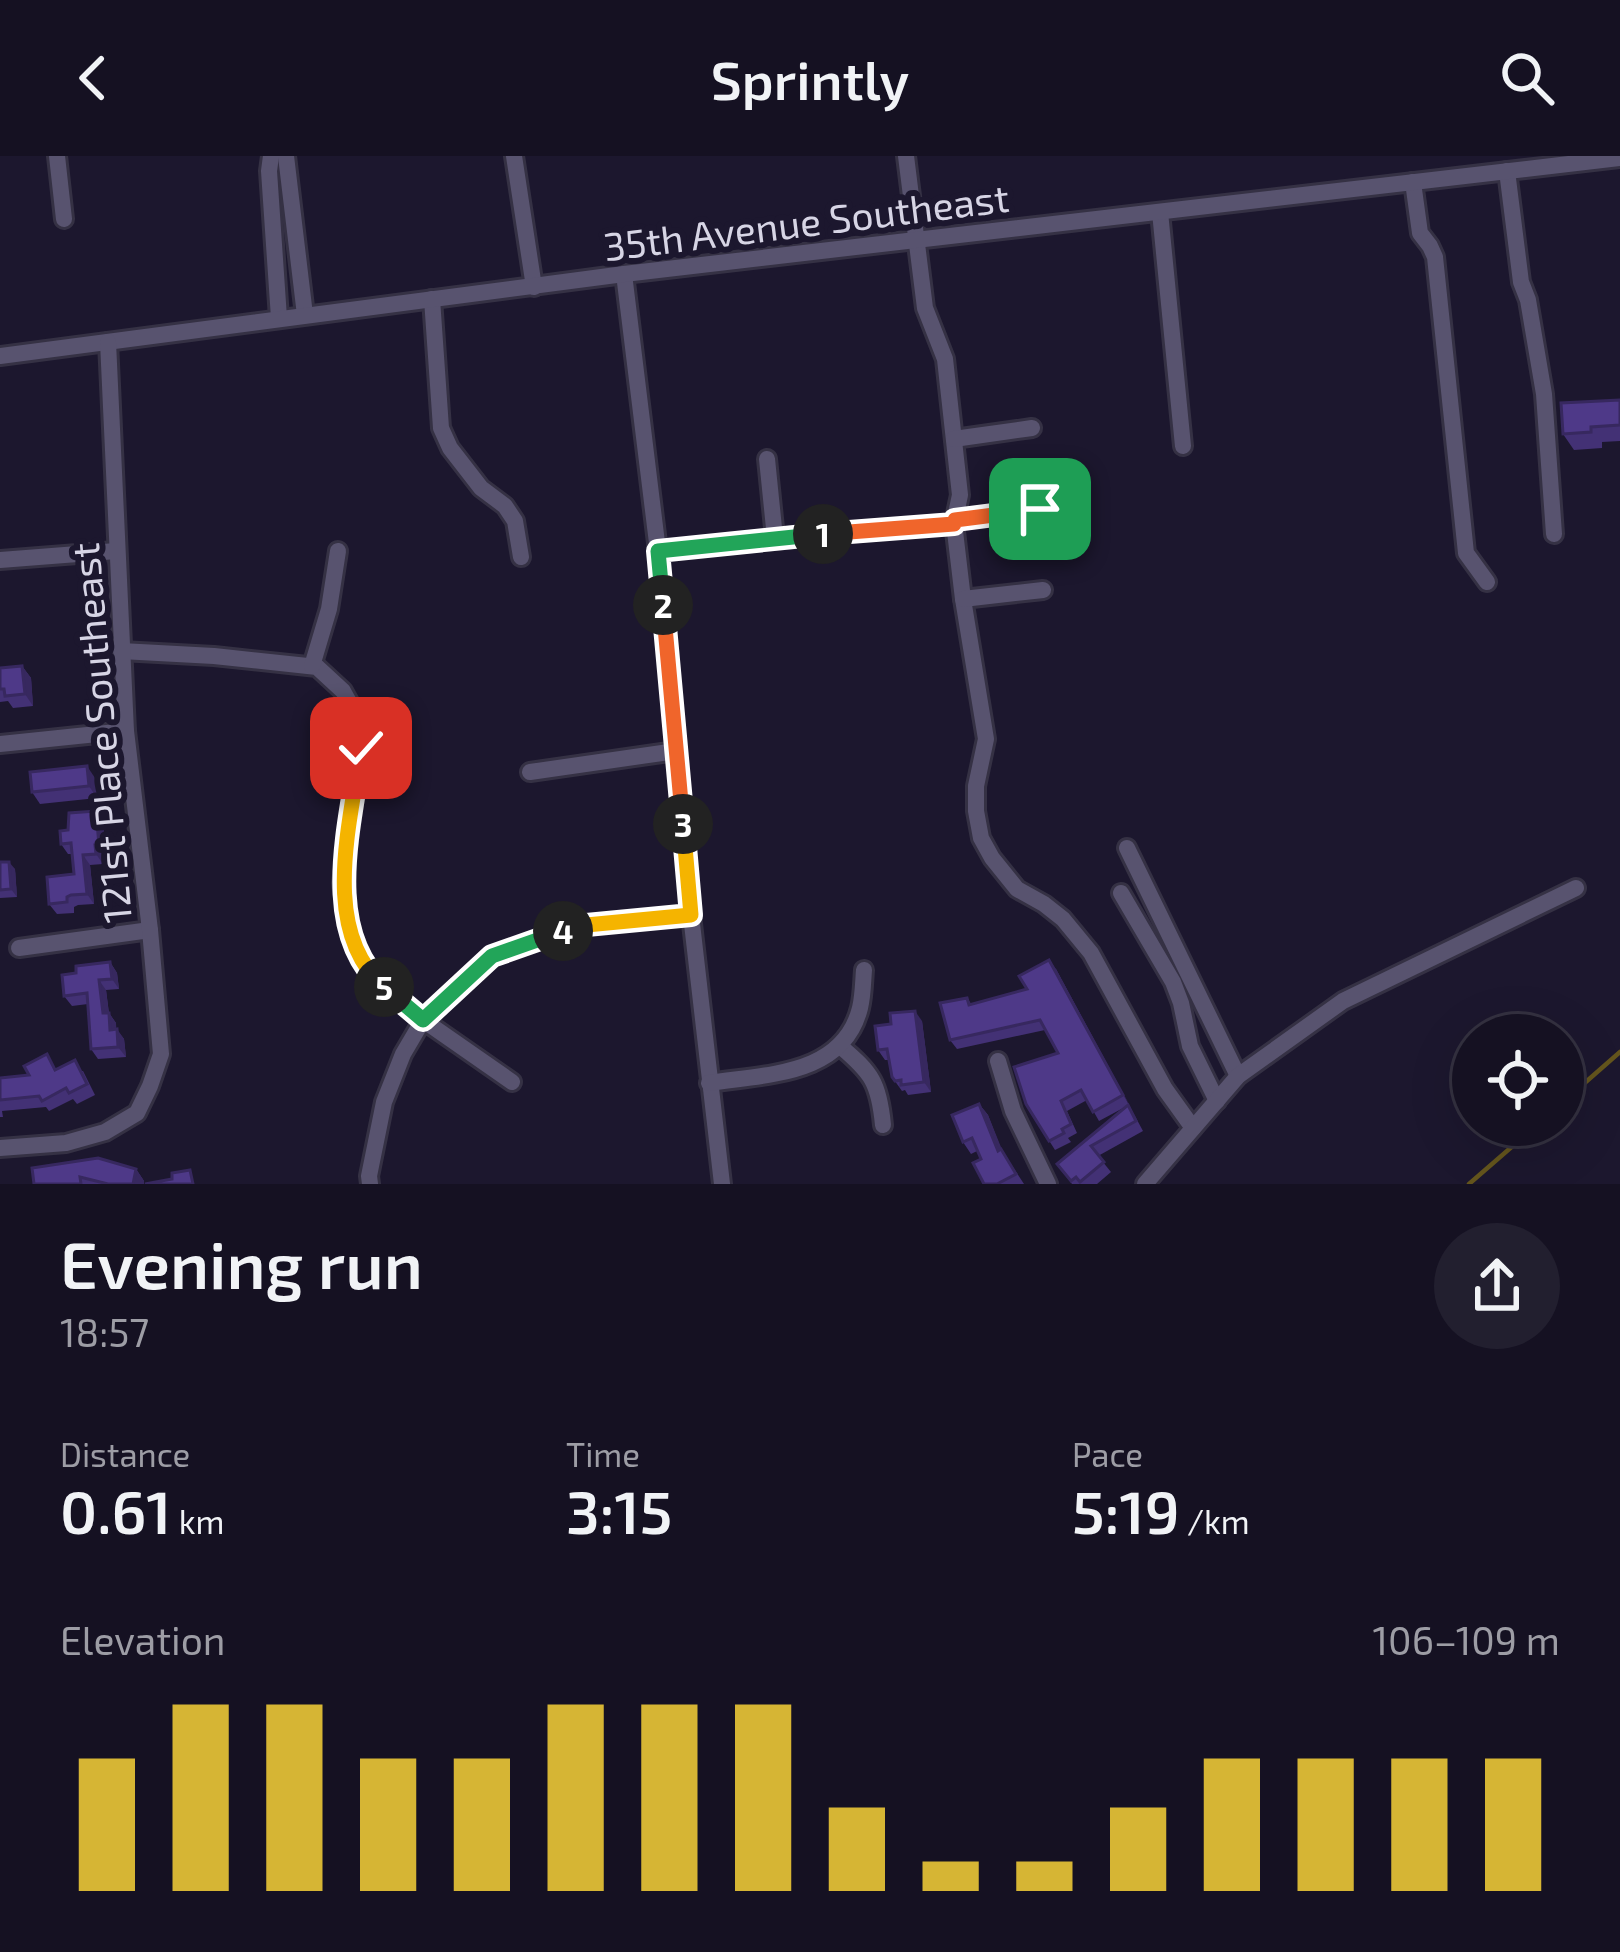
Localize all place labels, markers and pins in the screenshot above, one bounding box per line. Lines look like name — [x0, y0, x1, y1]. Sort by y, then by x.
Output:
pin — [989, 458, 1091, 560]
pin: 1 — [793, 504, 853, 564]
pin: 2 — [633, 575, 693, 635]
pin — [310, 697, 412, 799]
pin: 3 — [653, 794, 713, 854]
pin: 4 — [533, 901, 593, 961]
pin: 5 — [354, 957, 414, 1017]

